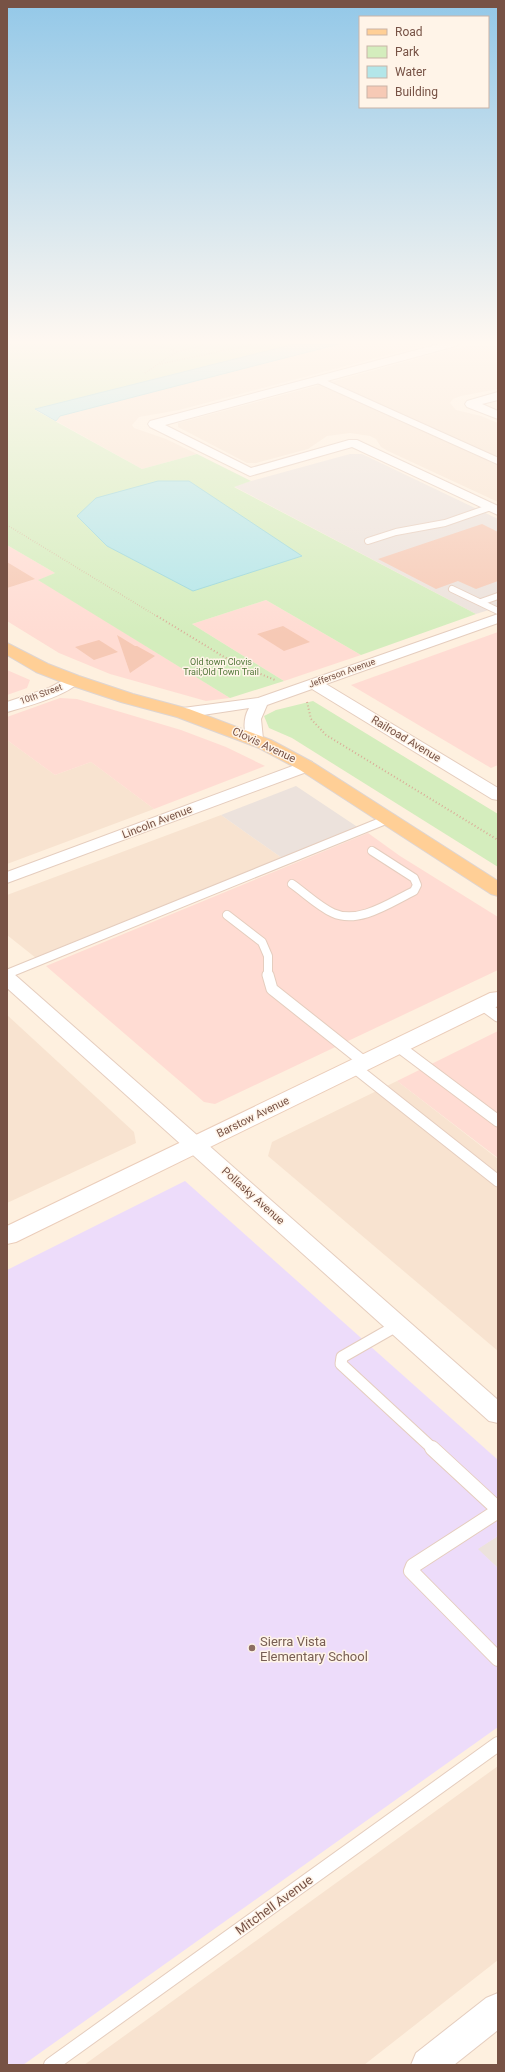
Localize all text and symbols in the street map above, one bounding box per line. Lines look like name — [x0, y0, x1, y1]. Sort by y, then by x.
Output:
legend — [359, 16, 489, 108]
text: Road — [395, 25, 423, 39]
text: Park — [395, 45, 420, 59]
text: Water — [395, 65, 426, 79]
text: Building — [395, 85, 438, 99]
street label: Jefferson Avenue — [307, 656, 377, 690]
park label: Old town Clovis Trail;Old Town Trail — [183, 657, 259, 677]
street label: 10th Street — [19, 682, 63, 706]
street label: Railroad Avenue — [369, 713, 443, 765]
street label: Clovis Avenue — [230, 725, 298, 765]
street label: Lincoln Avenue — [120, 803, 194, 841]
street label: Barstow Avenue — [215, 1094, 291, 1140]
street label: Pollasky Avenue — [219, 1165, 287, 1228]
place label: Sierra Vista Elementary School — [260, 1634, 368, 1664]
marker: Sierra Vista Elementary School — [247, 1643, 257, 1653]
street label: Mitchell Avenue — [233, 1872, 316, 1938]

